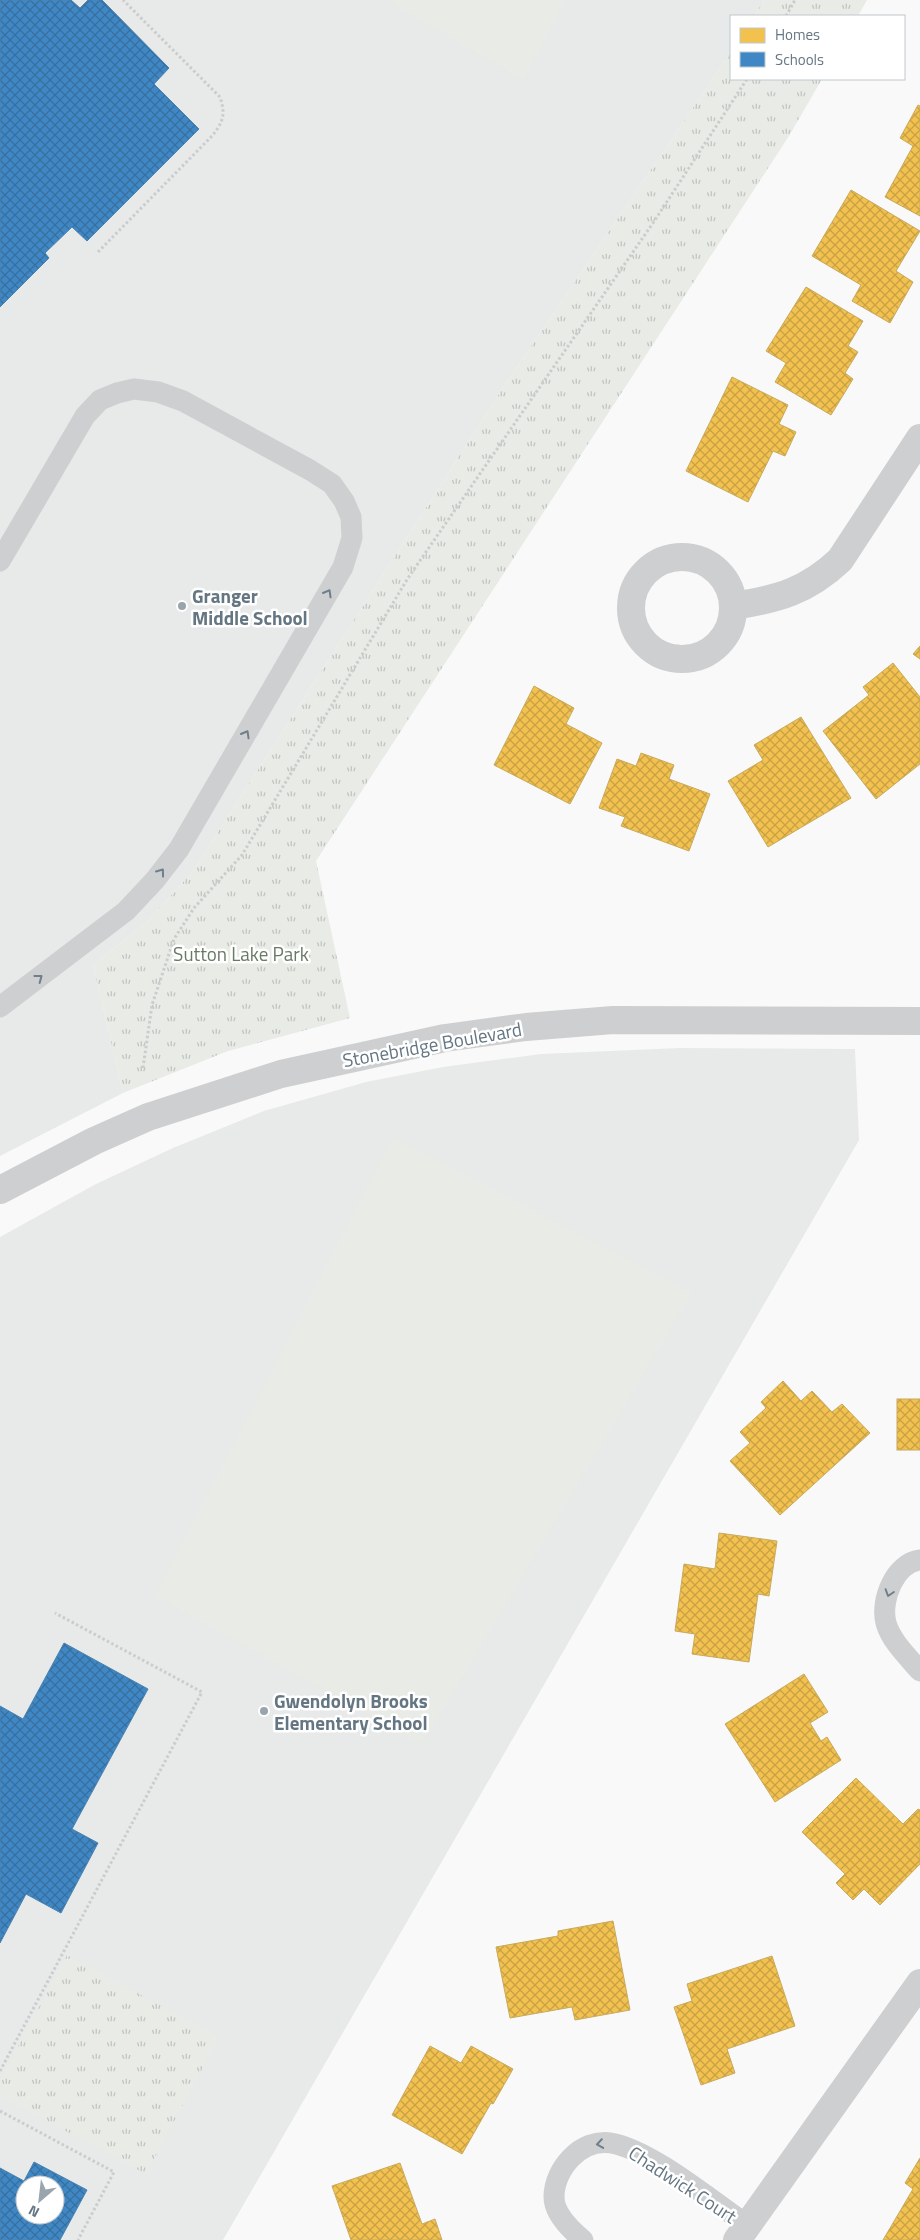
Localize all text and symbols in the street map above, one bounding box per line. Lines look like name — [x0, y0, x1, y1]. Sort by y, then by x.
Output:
legend — [730, 15, 905, 80]
text: Homes — [775, 23, 820, 46]
text: Schools — [775, 48, 824, 71]
place label: Granger Middle School — [192, 581, 308, 632]
one-way arrow — [322, 590, 332, 599]
marker: Granger Middle School — [176, 600, 188, 612]
one-way arrow — [240, 730, 250, 739]
one-way arrow — [155, 868, 164, 878]
park label: Sutton Lake Park — [173, 939, 309, 968]
one-way arrow — [33, 975, 43, 984]
street label: Stonebridge Boulevard — [340, 1014, 524, 1074]
one-way arrow — [885, 1589, 895, 1597]
place label: Gwendolyn Brooks Elementary School — [274, 1686, 428, 1737]
marker: Gwendolyn Brooks Elementary School — [258, 1705, 270, 1717]
one-way arrow — [595, 2138, 603, 2149]
street label: Chadwick Court — [623, 2138, 743, 2230]
north arrow — [15, 2175, 65, 2225]
text: N — [24, 2200, 43, 2223]

